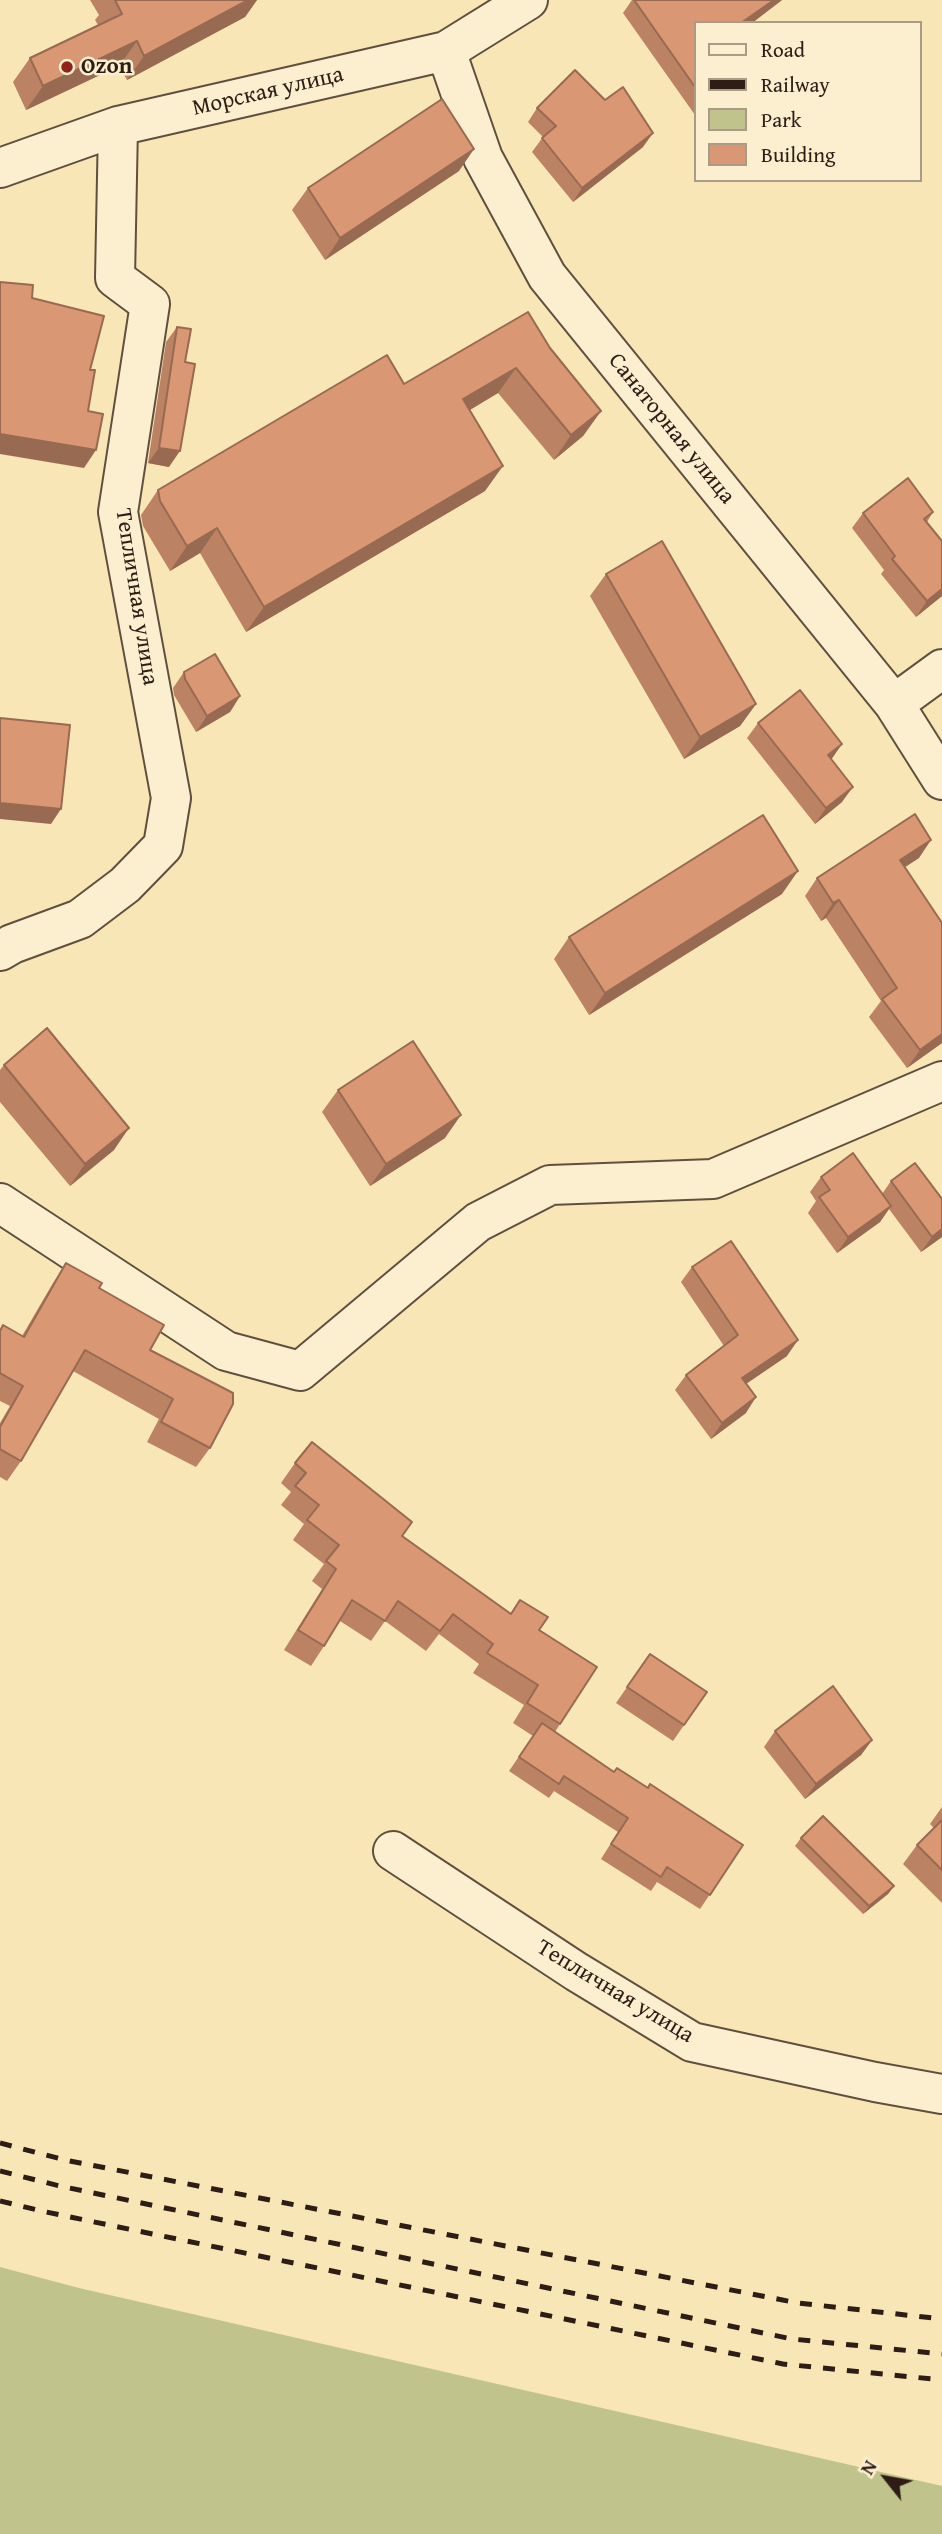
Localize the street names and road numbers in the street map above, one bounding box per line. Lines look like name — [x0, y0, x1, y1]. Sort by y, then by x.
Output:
street label: Морская улица — [190, 61, 346, 123]
street label: Санаторная улица — [602, 348, 740, 510]
street label: Тепличная улица — [108, 507, 164, 687]
street label: Тепличная улица — [531, 1934, 699, 2050]

